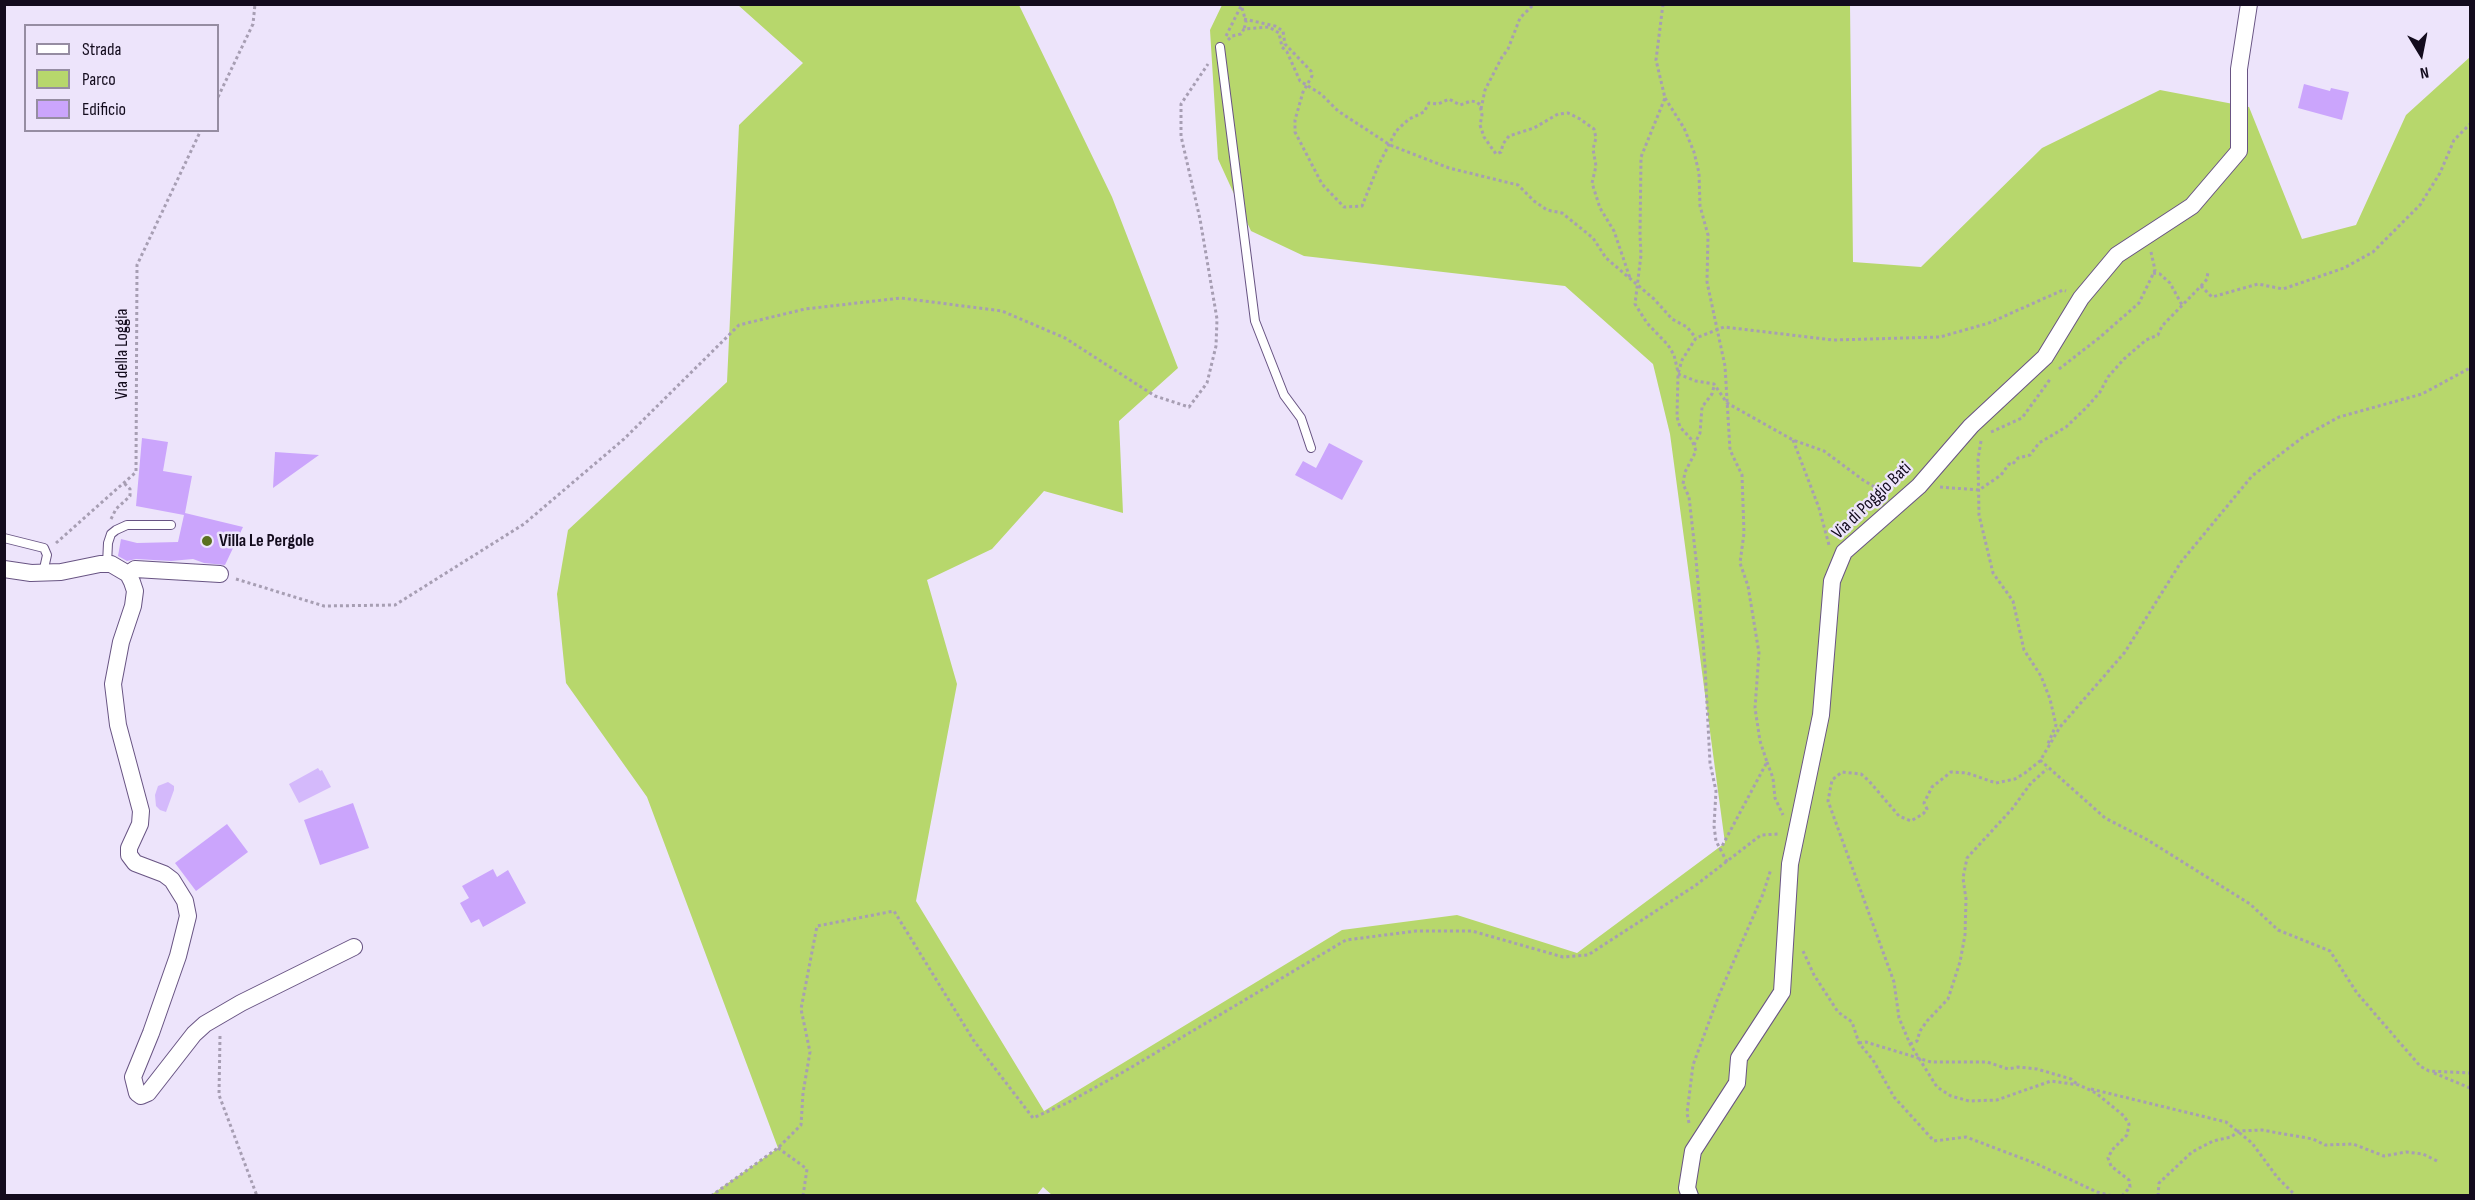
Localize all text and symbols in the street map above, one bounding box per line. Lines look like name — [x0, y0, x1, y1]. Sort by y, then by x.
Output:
legend — [24, 24, 219, 132]
north arrow — [2391, 24, 2451, 84]
text: Strada — [82, 39, 121, 60]
text: N — [2418, 62, 2430, 82]
text: Parco — [82, 69, 116, 90]
text: Edificio — [82, 99, 126, 120]
street label: Via della Loggia — [111, 309, 133, 399]
street label: Via di Poggio Bati — [1828, 458, 1916, 544]
place label: Villa Le Pergole — [219, 530, 314, 552]
marker: Villa Le Pergole — [200, 534, 214, 548]

